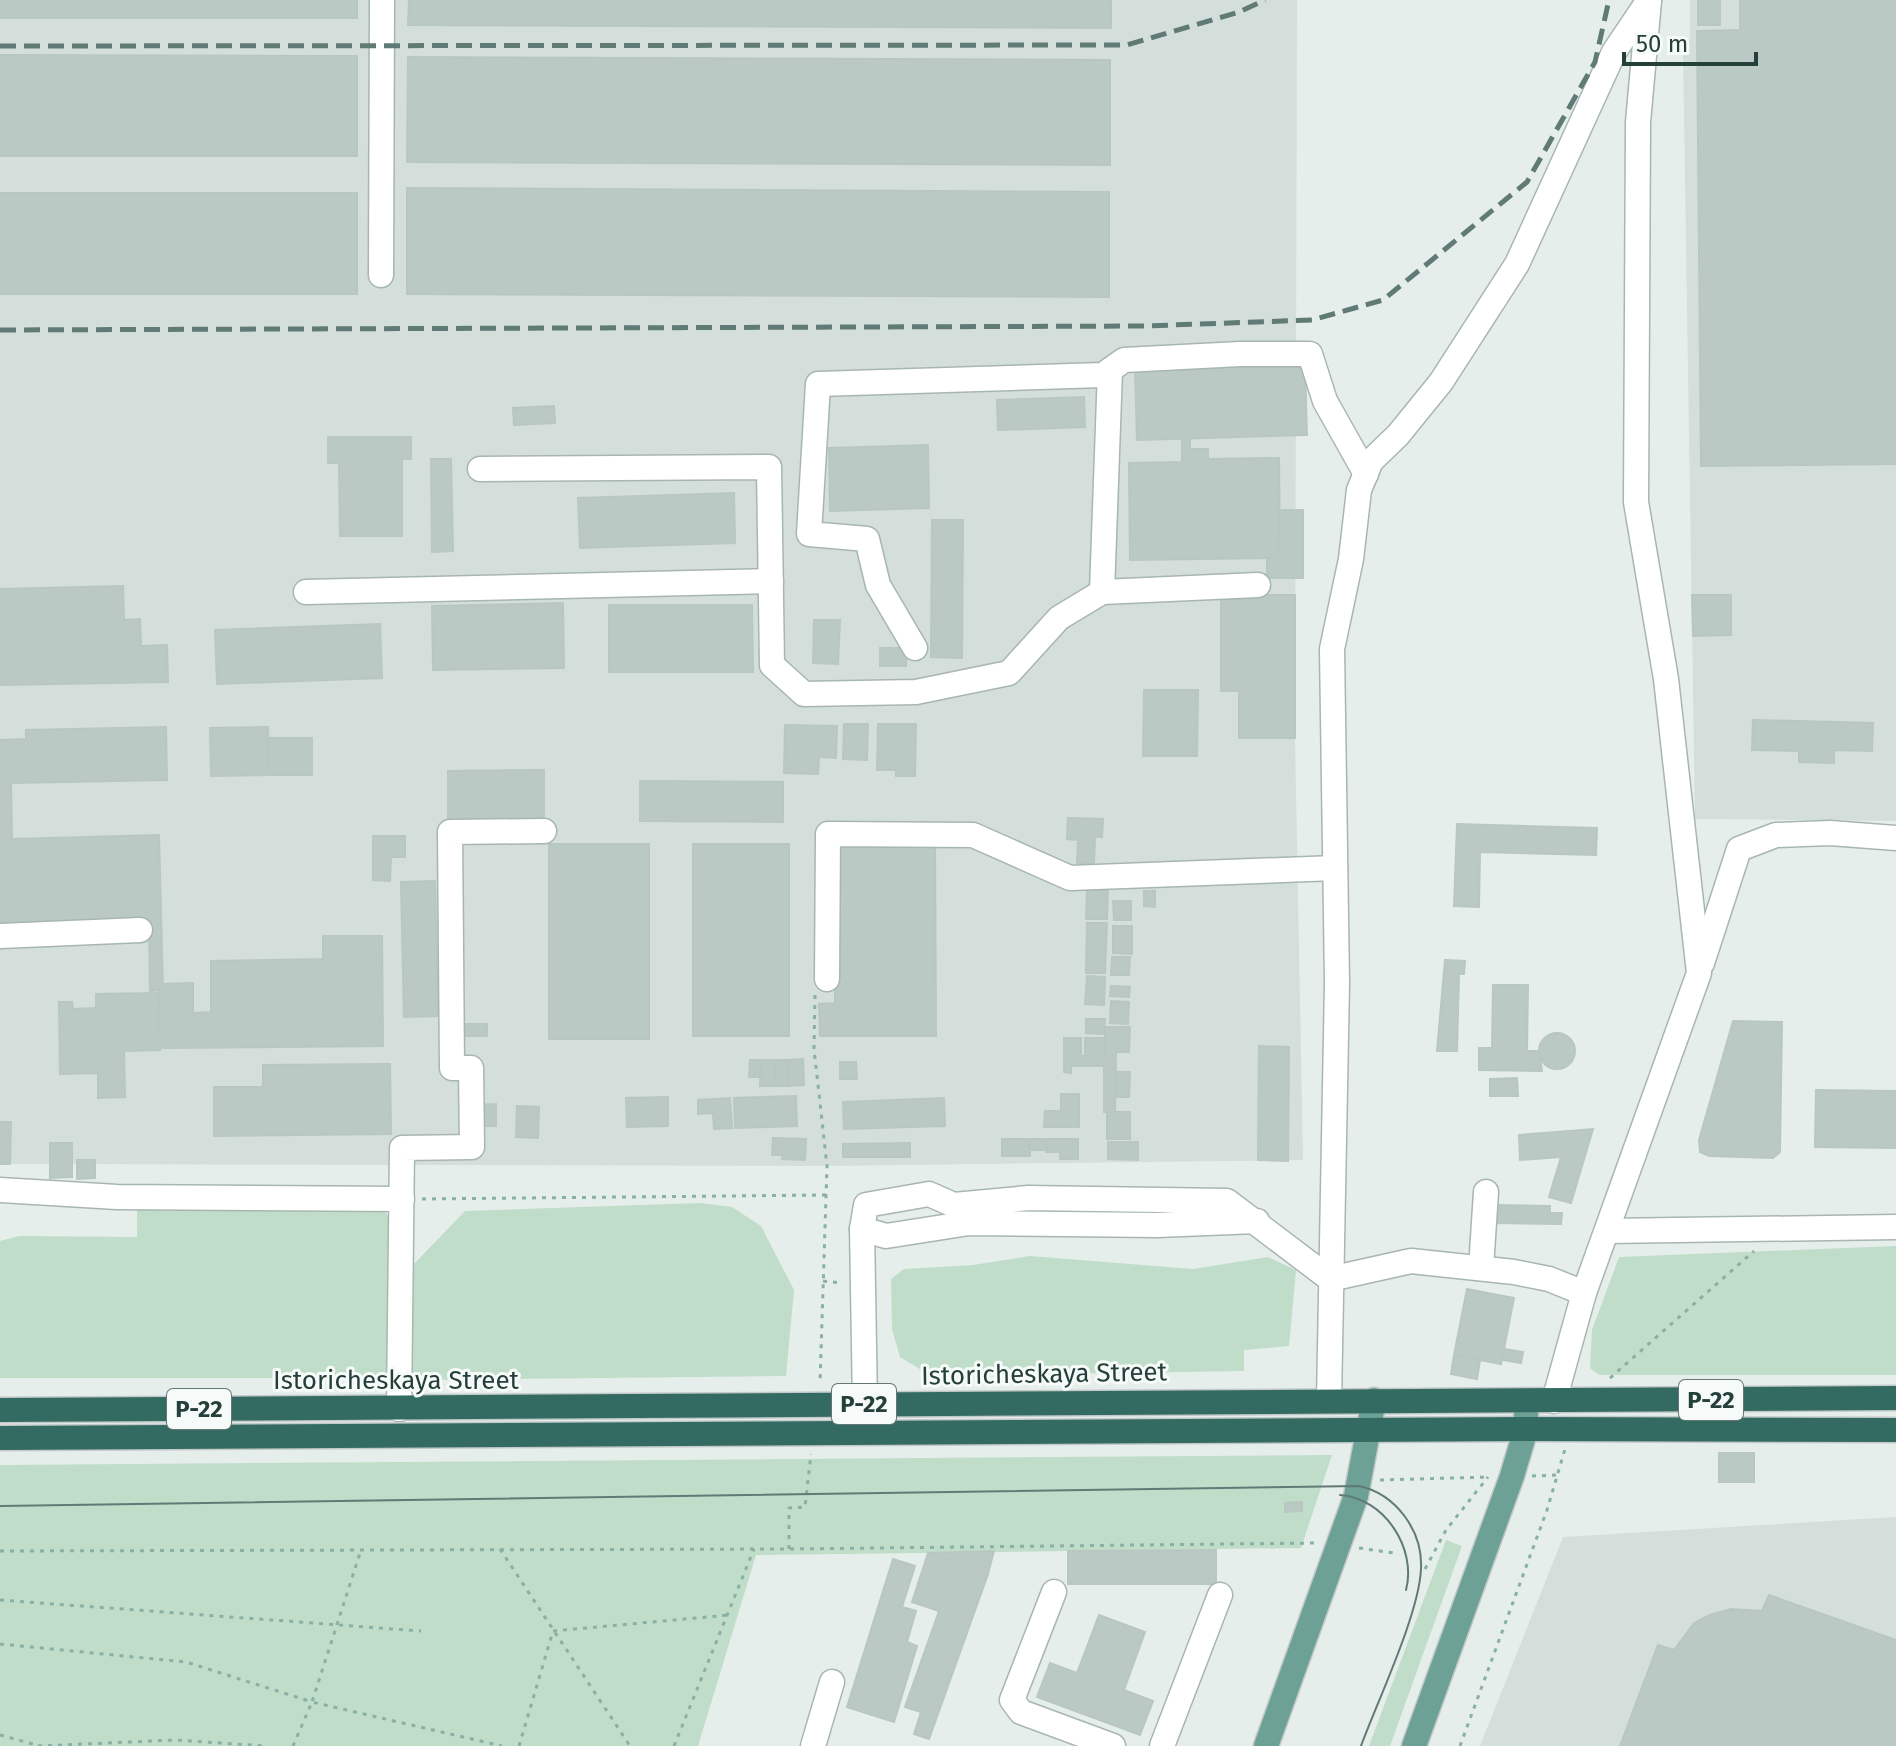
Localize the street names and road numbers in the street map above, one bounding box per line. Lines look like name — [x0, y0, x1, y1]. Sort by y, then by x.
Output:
street label: Istoricheskaya Street — [921, 1356, 1168, 1392]
street label: Istoricheskaya Street — [273, 1365, 520, 1396]
road number: Р-22 — [1679, 1380, 1743, 1420]
road number: Р-22 — [832, 1384, 896, 1424]
road number: Р-22 — [167, 1389, 231, 1429]

